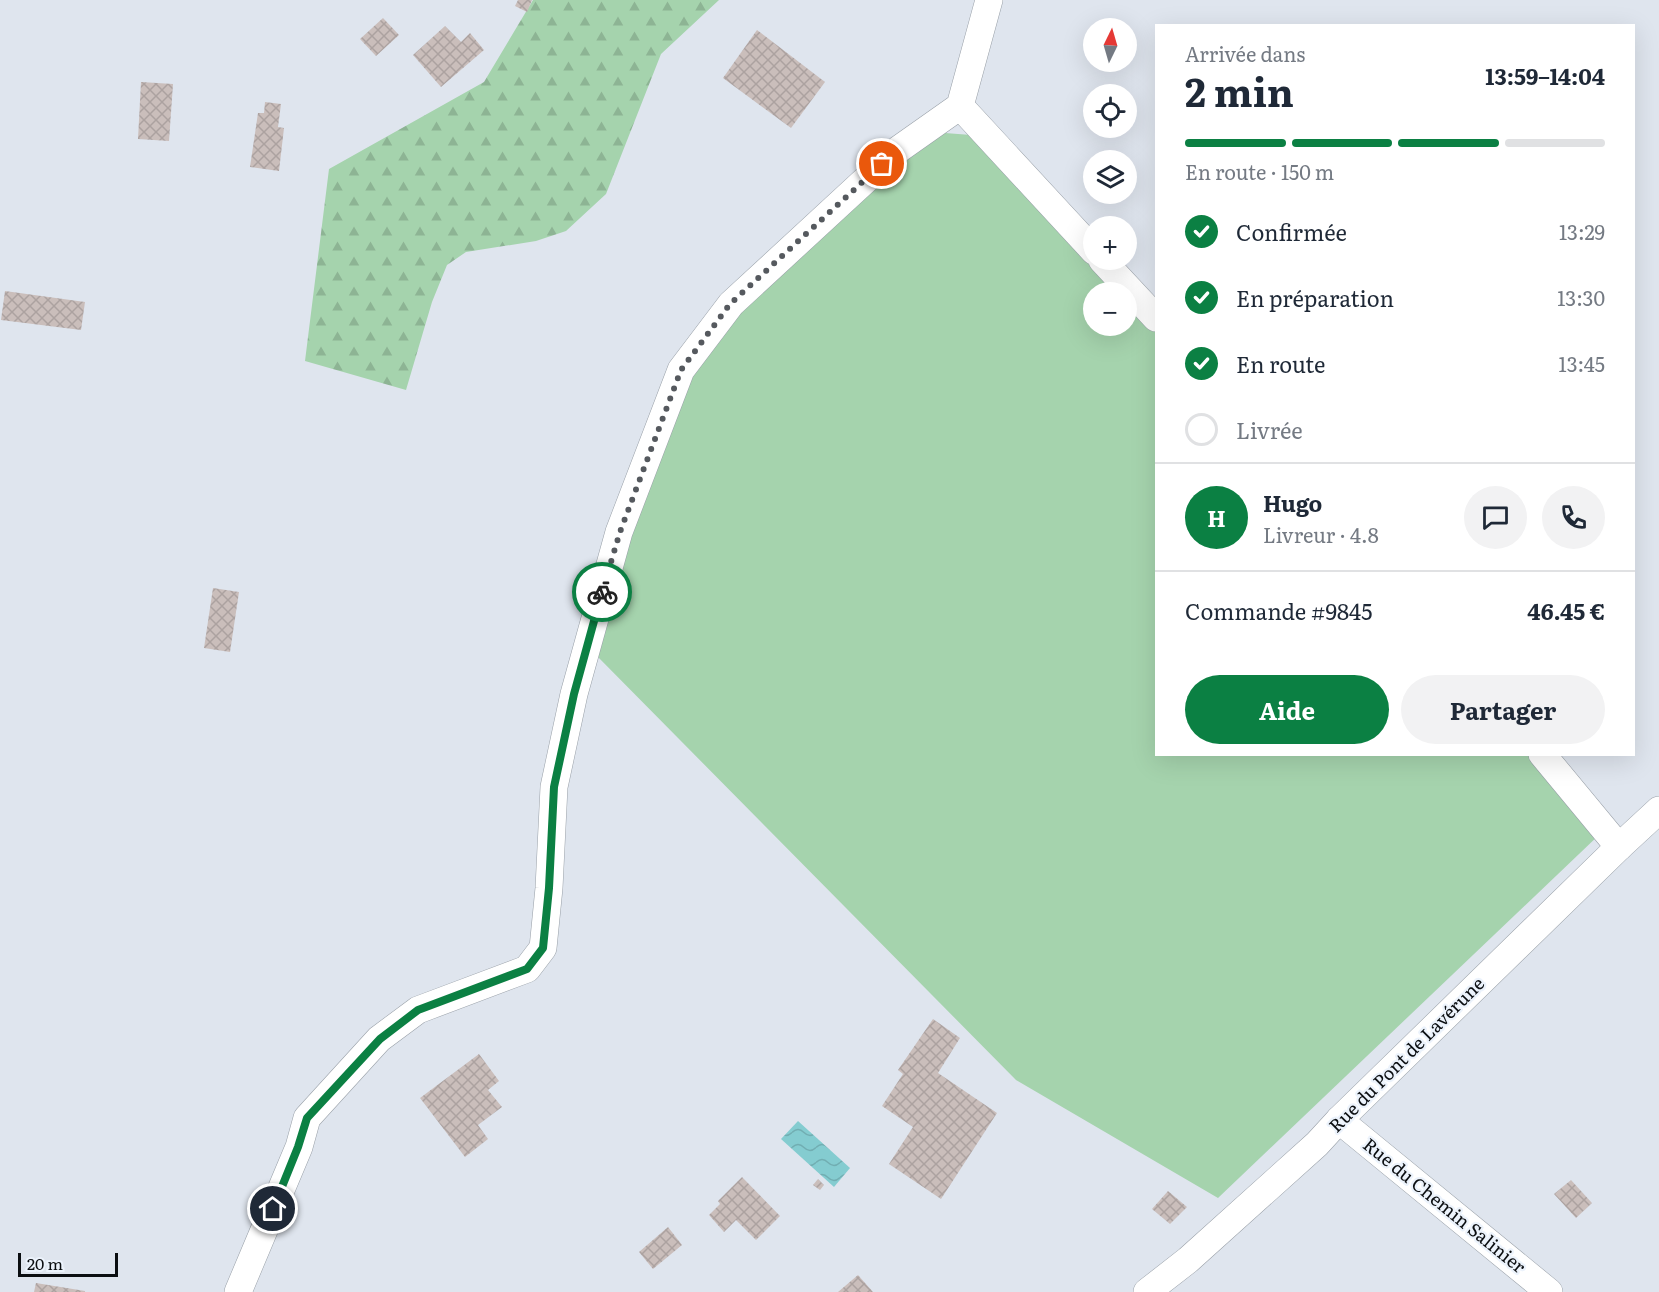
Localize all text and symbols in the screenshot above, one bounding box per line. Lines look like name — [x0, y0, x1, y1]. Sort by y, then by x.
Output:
north arrow — [1083, 18, 1137, 72]
map controls — [1083, 18, 1137, 336]
text: Arrivée dans — [1185, 38, 1305, 68]
text: 13:59–14:04 — [1485, 59, 1605, 92]
text: 2 min — [1185, 61, 1294, 119]
button: locate — [1083, 84, 1137, 138]
pin — [856, 138, 907, 189]
icon: bag — [865, 147, 898, 180]
button: layers — [1083, 150, 1137, 204]
text: En route · 150 m — [1185, 156, 1334, 186]
icon: check — [1185, 215, 1218, 248]
text: Confirmée — [1236, 215, 1347, 248]
button: + — [1083, 216, 1137, 270]
text: 13:29 — [1559, 216, 1605, 246]
icon: check — [1185, 281, 1218, 314]
text: En préparation — [1236, 281, 1394, 314]
button: − — [1083, 282, 1137, 336]
text: 13:30 — [1557, 282, 1605, 312]
icon: check — [1185, 347, 1218, 380]
text: En route — [1236, 347, 1325, 380]
text: 13:45 — [1559, 348, 1605, 378]
text: Livrée — [1236, 413, 1303, 446]
text: Hugo — [1263, 486, 1322, 519]
button: chat — [1464, 486, 1527, 549]
button: phone — [1542, 486, 1605, 549]
text: H — [1207, 501, 1226, 534]
text: Livreur · 4.8 — [1263, 519, 1379, 549]
courier — [572, 562, 632, 622]
icon: bike — [586, 576, 619, 609]
text: Commande #9845 — [1185, 594, 1372, 627]
text: 46.45 € — [1527, 594, 1605, 627]
button: Aide — [1185, 675, 1389, 744]
button: Partager — [1401, 675, 1605, 744]
street label: Rue du Pont de Lavérune — [1322, 970, 1490, 1138]
street label: Rue du Chemin Salinier — [1358, 1131, 1533, 1279]
pin — [247, 1183, 298, 1234]
icon: home — [256, 1192, 289, 1225]
scale bar — [18, 1250, 118, 1278]
text: 20 m — [27, 1251, 63, 1275]

